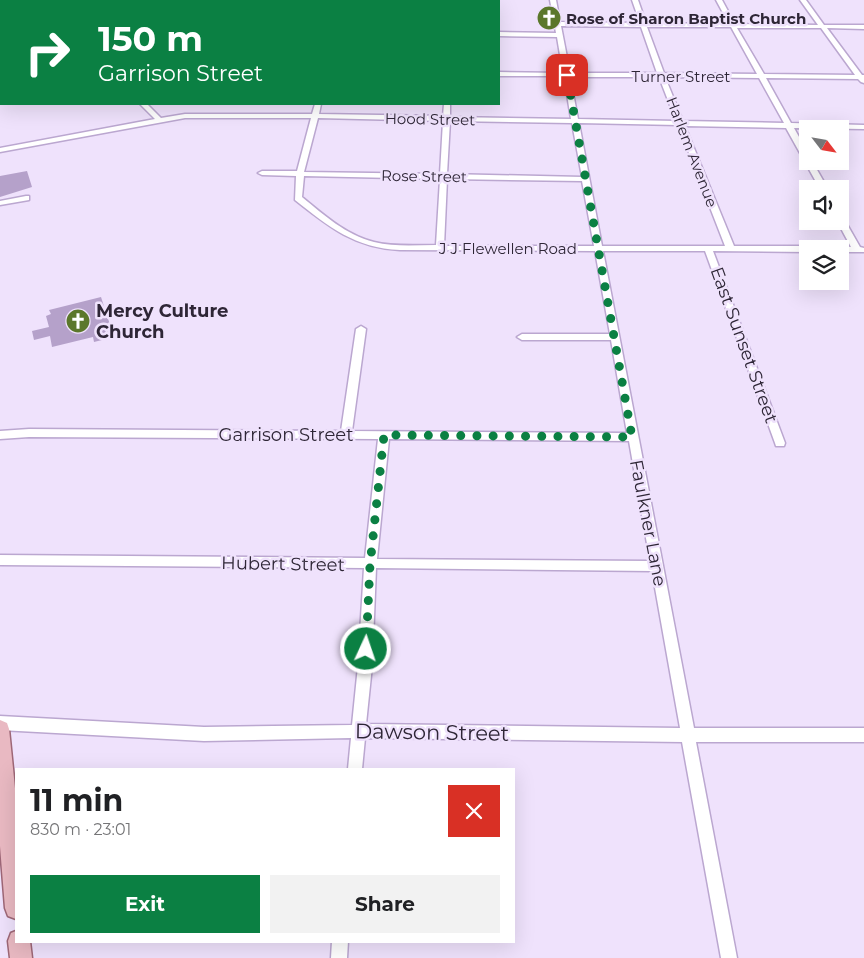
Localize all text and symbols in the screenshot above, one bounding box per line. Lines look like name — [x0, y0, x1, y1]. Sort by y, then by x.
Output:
church icon: Rose of Sharon Baptist Church — [536, 5, 562, 31]
place label: Rose of Sharon Baptist Church — [566, 9, 806, 28]
text: 150 m — [98, 17, 203, 60]
icon: right — [15, 20, 80, 85]
pin — [546, 54, 588, 96]
text: Garrison Street — [98, 60, 263, 87]
icon: arrive — [553, 61, 581, 89]
street label: Turner Street — [632, 67, 730, 86]
street label: Harlem Avenue — [662, 94, 722, 210]
street label: Hood Street — [385, 109, 475, 129]
north arrow — [799, 120, 849, 170]
map controls — [799, 120, 849, 290]
street label: Rose Street — [381, 166, 467, 186]
button: sound — [799, 180, 849, 230]
street label: J J Flewellen Road — [438, 239, 577, 258]
button: layers — [799, 240, 849, 290]
street label: East Sunset Street — [705, 264, 783, 426]
place label: Mercy Culture Church — [96, 300, 228, 343]
church icon: Mercy Culture Church — [65, 308, 91, 334]
street label: Garrison Street — [219, 424, 353, 446]
street label: Faulkner Lane — [625, 458, 671, 588]
street label: Hubert Street — [221, 552, 345, 576]
position arrow — [339, 622, 391, 674]
street label: Dawson Street — [355, 718, 509, 746]
text: 11 min — [30, 782, 123, 819]
button: close — [448, 785, 500, 837]
text: 830 m · 23:01 — [30, 820, 131, 839]
button: Exit — [30, 875, 260, 933]
button: Share — [270, 875, 500, 933]

